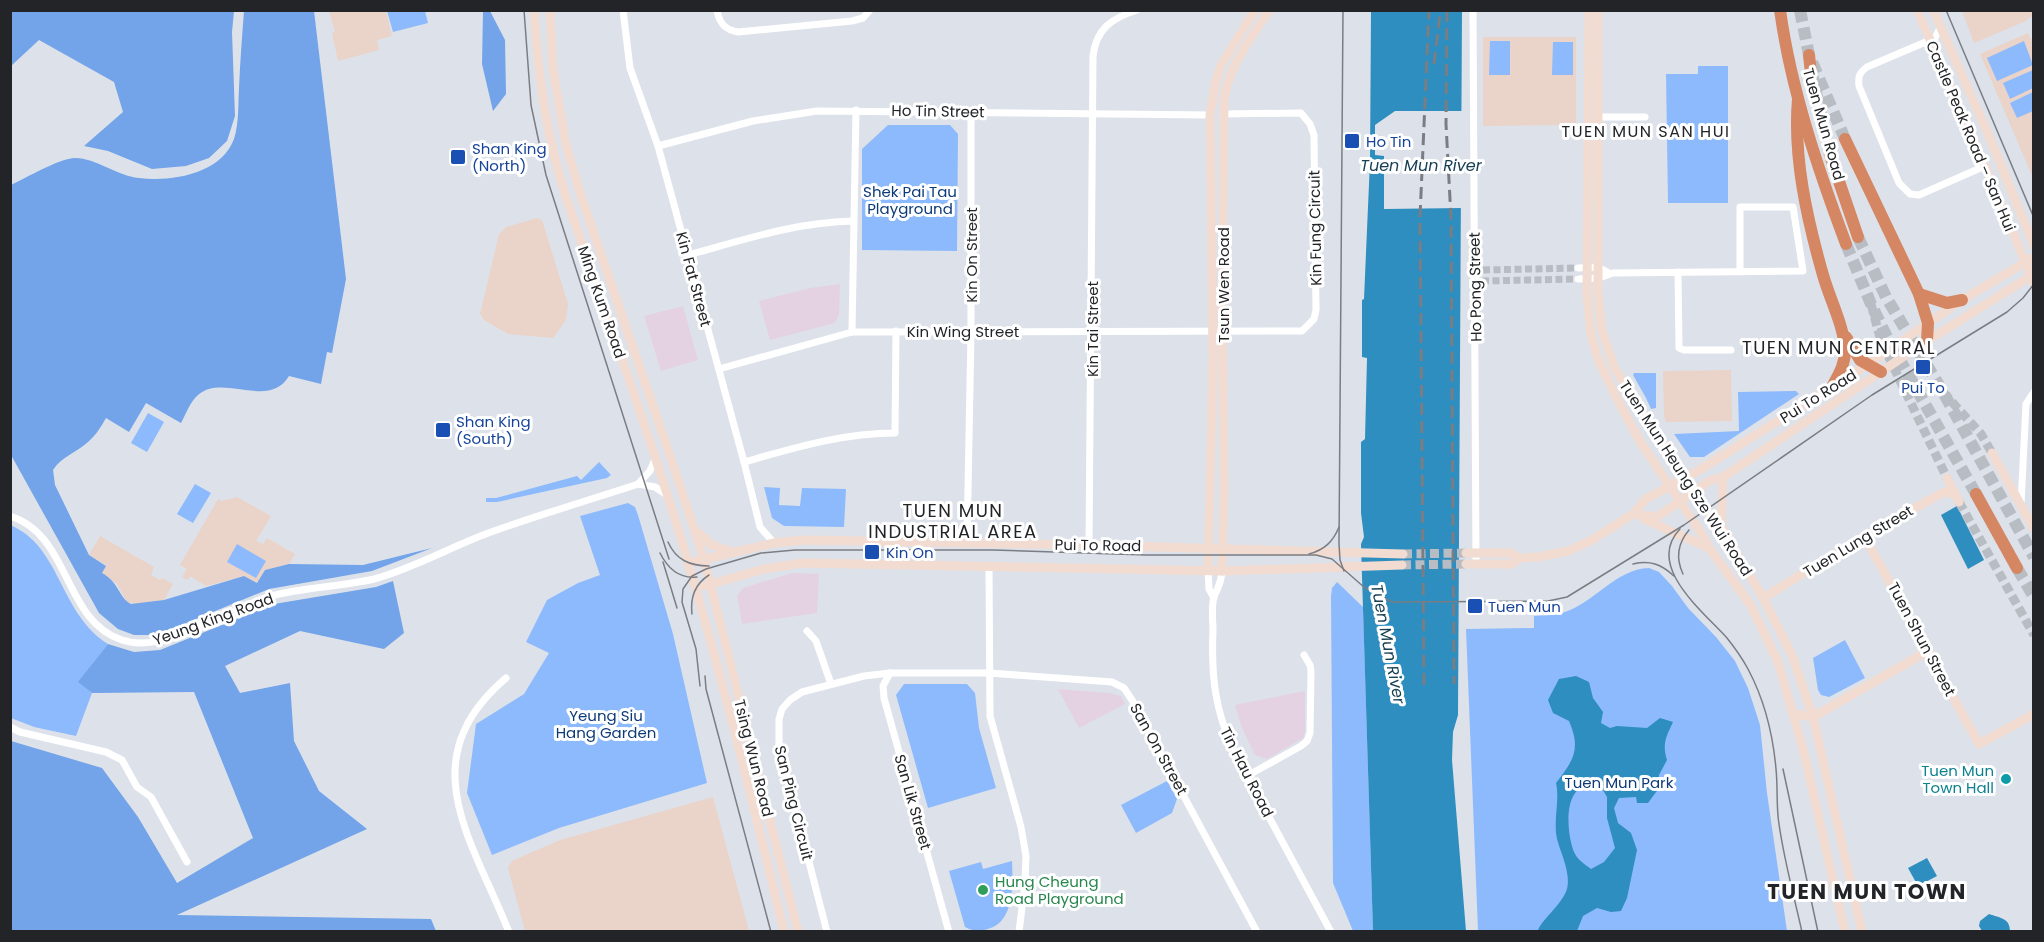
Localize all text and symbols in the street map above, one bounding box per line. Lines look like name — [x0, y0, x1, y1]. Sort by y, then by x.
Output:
street label: Castle Peak Road – San Hui — [1921, 37, 2021, 235]
street label: Tuen Mun Road — [1798, 65, 1850, 183]
street label: Ho Tin Street — [891, 100, 985, 122]
district label: TUEN MUN SAN HUI — [1562, 120, 1730, 143]
place label: Ho Tin — [1366, 131, 1411, 152]
marker: Ho Tin — [1343, 132, 1361, 150]
place label: Shan King (North) — [472, 138, 547, 176]
marker: Shan King (North) — [449, 148, 467, 166]
water label: Tuen Mun River — [1360, 154, 1483, 177]
street label: Kin Fung Circuit — [1303, 170, 1327, 286]
park label: Shek Pai Tau Playground — [863, 181, 957, 219]
street label: Kin On Street — [961, 207, 982, 303]
street label: Tsun Wen Road — [1213, 227, 1234, 343]
street label: Kin Fat Street — [671, 229, 717, 329]
street label: Ho Pong Street — [1464, 232, 1486, 342]
street label: Ming Kum Road — [573, 243, 631, 361]
street label: Kin Tai Street — [1082, 281, 1103, 377]
street label: Kin Wing Street — [907, 321, 1019, 342]
district label: TUEN MUN CENTRAL — [1742, 335, 1936, 360]
marker: Pui To — [1914, 358, 1932, 376]
street label: Pui To Road — [1776, 364, 1860, 428]
street label: Tuen Mun Heung Sze Wui Road — [1615, 376, 1757, 580]
place label: Pui To — [1901, 377, 1945, 398]
place label: Shan King (South) — [456, 411, 531, 449]
marker: Shan King (South) — [434, 421, 452, 439]
district label: TUEN MUN INDUSTRIAL AREA — [868, 498, 1038, 544]
street label: Tuen Lung Street — [1799, 500, 1917, 582]
street label: Pui To Road — [1054, 534, 1142, 556]
place label: Kin On — [886, 542, 934, 563]
marker: Kin On — [863, 543, 881, 561]
street label: Tuen Shun Street — [1883, 578, 1961, 700]
water label: Tuen Mun River — [1365, 582, 1411, 707]
street label: Yeung King Road — [150, 587, 276, 651]
place label: Tuen Mun — [1488, 596, 1561, 617]
marker: Tuen Mun — [1466, 597, 1484, 615]
street label: Tsing Wun Road — [729, 697, 779, 819]
street label: San On Street — [1125, 699, 1193, 799]
park label: Yeung Siu Hang Garden — [556, 705, 656, 743]
street label: Tin Hau Road — [1215, 723, 1279, 821]
street label: San Ping Circuit — [770, 744, 818, 862]
street label: San Lik Street — [889, 752, 937, 852]
place label: Tuen Mun Town Hall — [1921, 760, 1994, 798]
park label: Tuen Mun Park — [1565, 772, 1674, 793]
marker: Tuen Mun Town Hall — [1999, 772, 2013, 786]
place label: Hung Cheung Road Playground — [995, 871, 1124, 909]
district label: TUEN MUN TOWN — [1767, 877, 1967, 906]
marker: Hung Cheung Road Playground — [976, 883, 990, 897]

